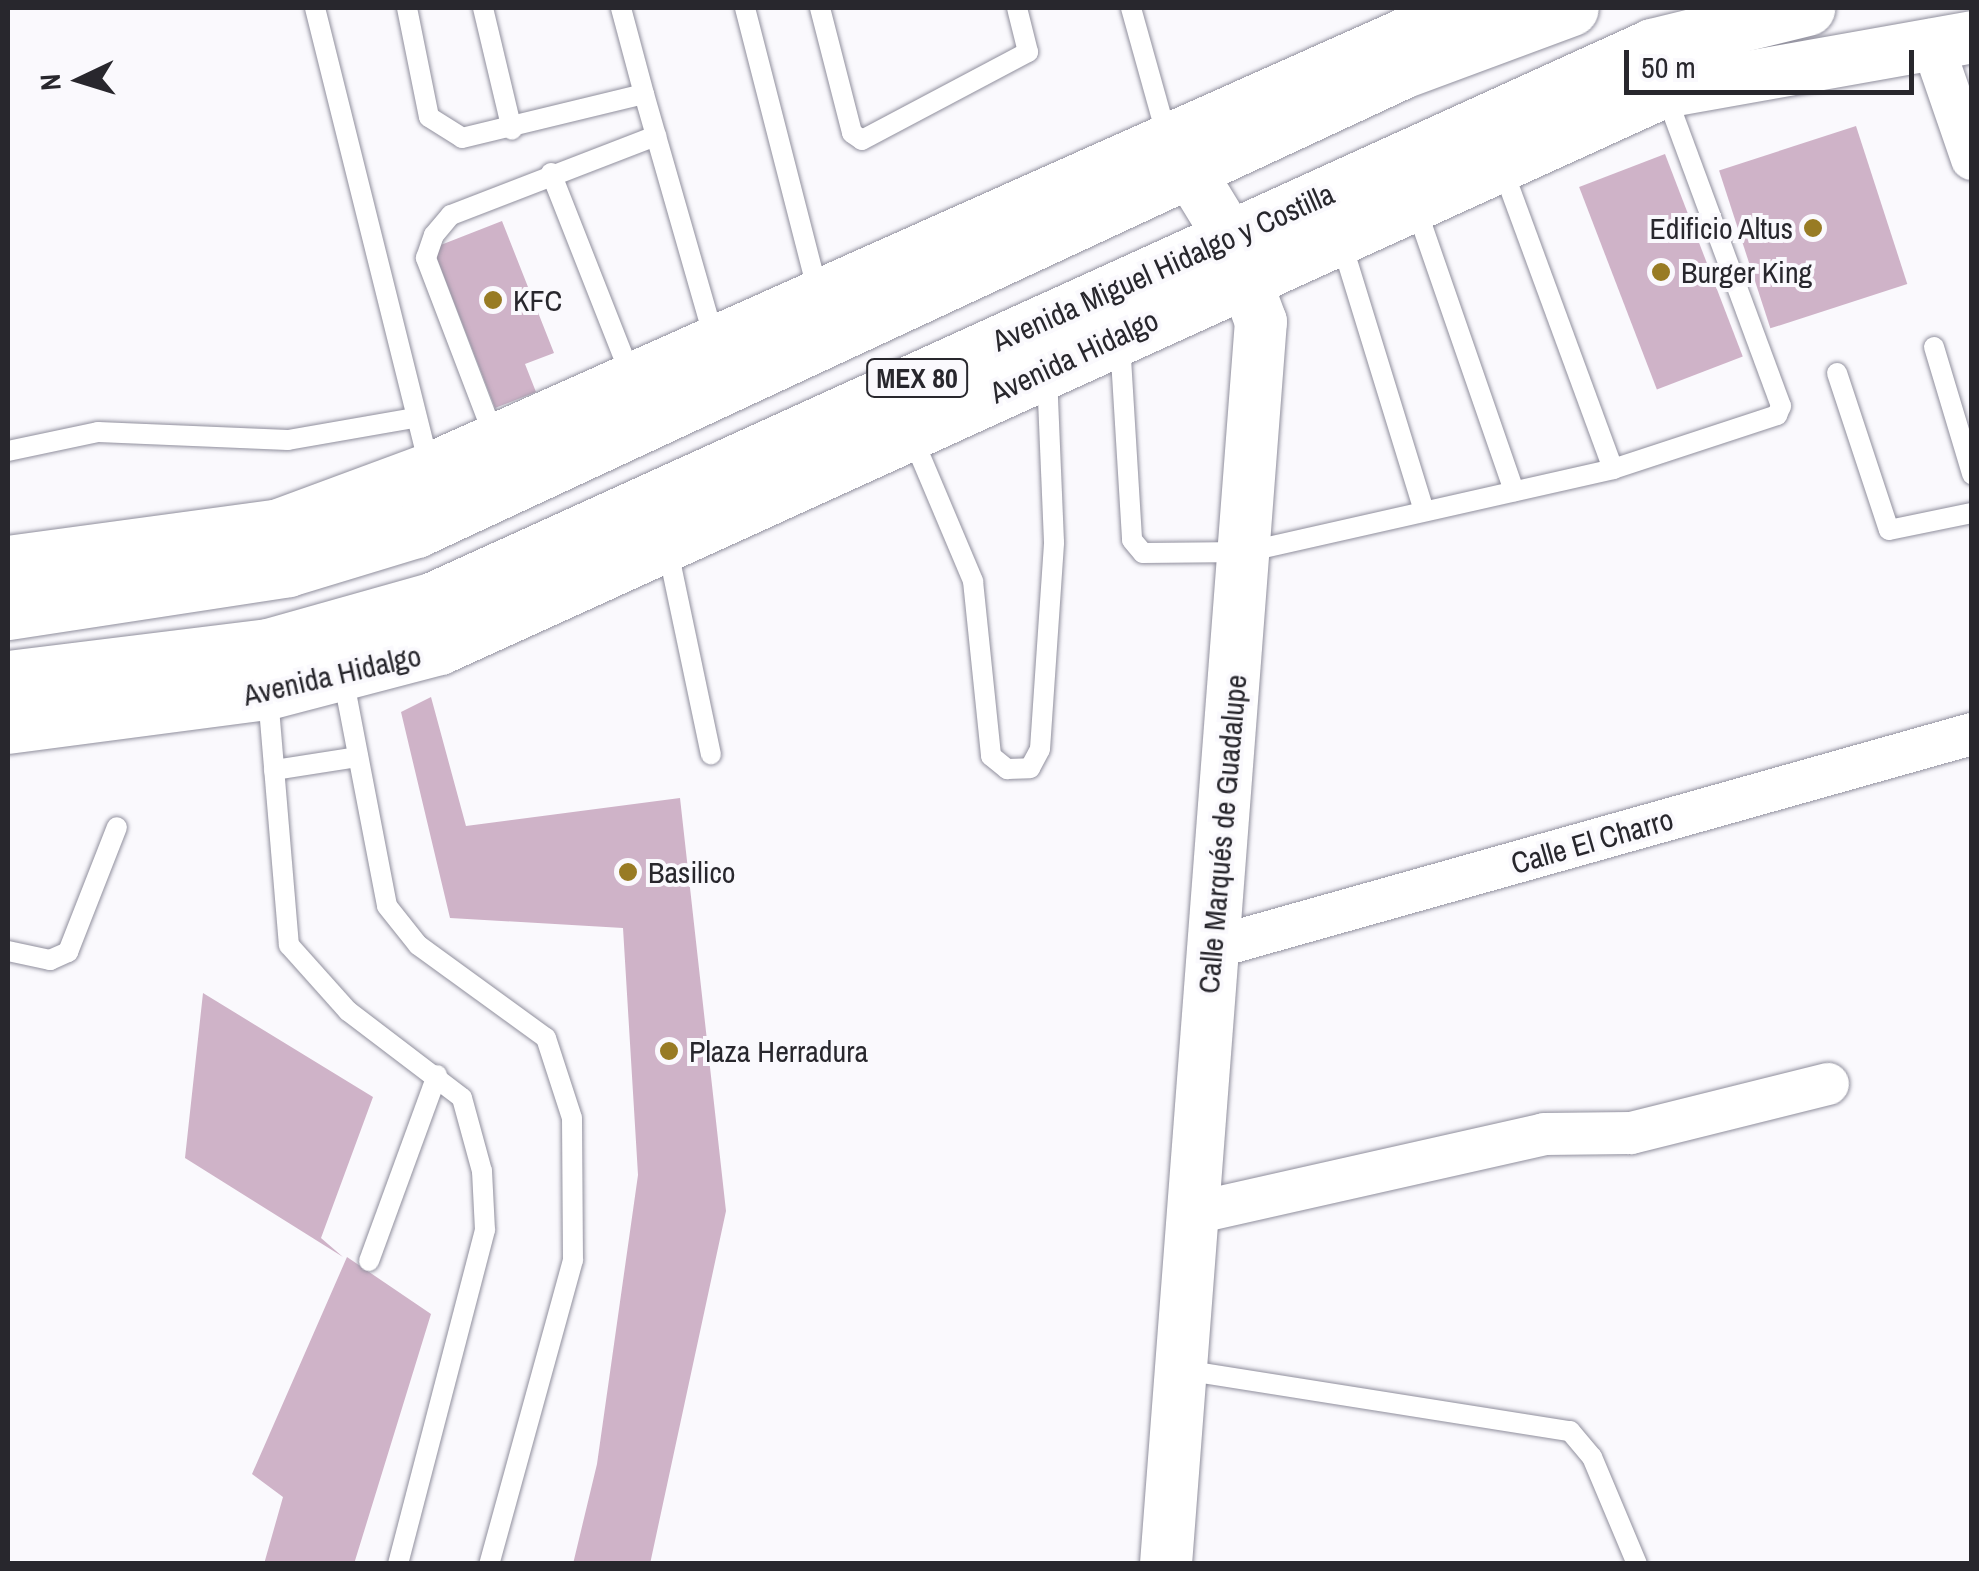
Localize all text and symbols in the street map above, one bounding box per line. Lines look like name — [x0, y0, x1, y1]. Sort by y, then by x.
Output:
north arrow — [30, 30, 130, 130]
scale bar — [1629, 30, 1919, 92]
text: 50 m — [1641, 47, 1696, 87]
text: N — [31, 73, 70, 92]
street label: Avenida Miguel Hidalgo y Costilla — [987, 175, 1339, 359]
place label: Edificio Altus — [1648, 210, 1793, 246]
marker: Edificio Altus — [1802, 217, 1824, 239]
place label: Burger King — [1681, 254, 1812, 290]
marker: Burger King — [1650, 261, 1672, 283]
place label: KFC — [513, 282, 562, 318]
marker: KFC — [482, 289, 504, 311]
street label: Avenida Hidalgo — [984, 301, 1164, 411]
road number: MEX 80 — [864, 355, 970, 401]
street label: Avenida Hidalgo — [240, 637, 424, 713]
street label: Calle Marqués de Guadalupe — [1190, 673, 1254, 995]
street label: Calle El Charro — [1507, 801, 1677, 881]
place label: Basilico — [648, 854, 736, 890]
marker: Basilico — [617, 861, 639, 883]
place label: Plaza Herradura — [689, 1033, 868, 1069]
marker: Plaza Herradura — [658, 1040, 680, 1062]

